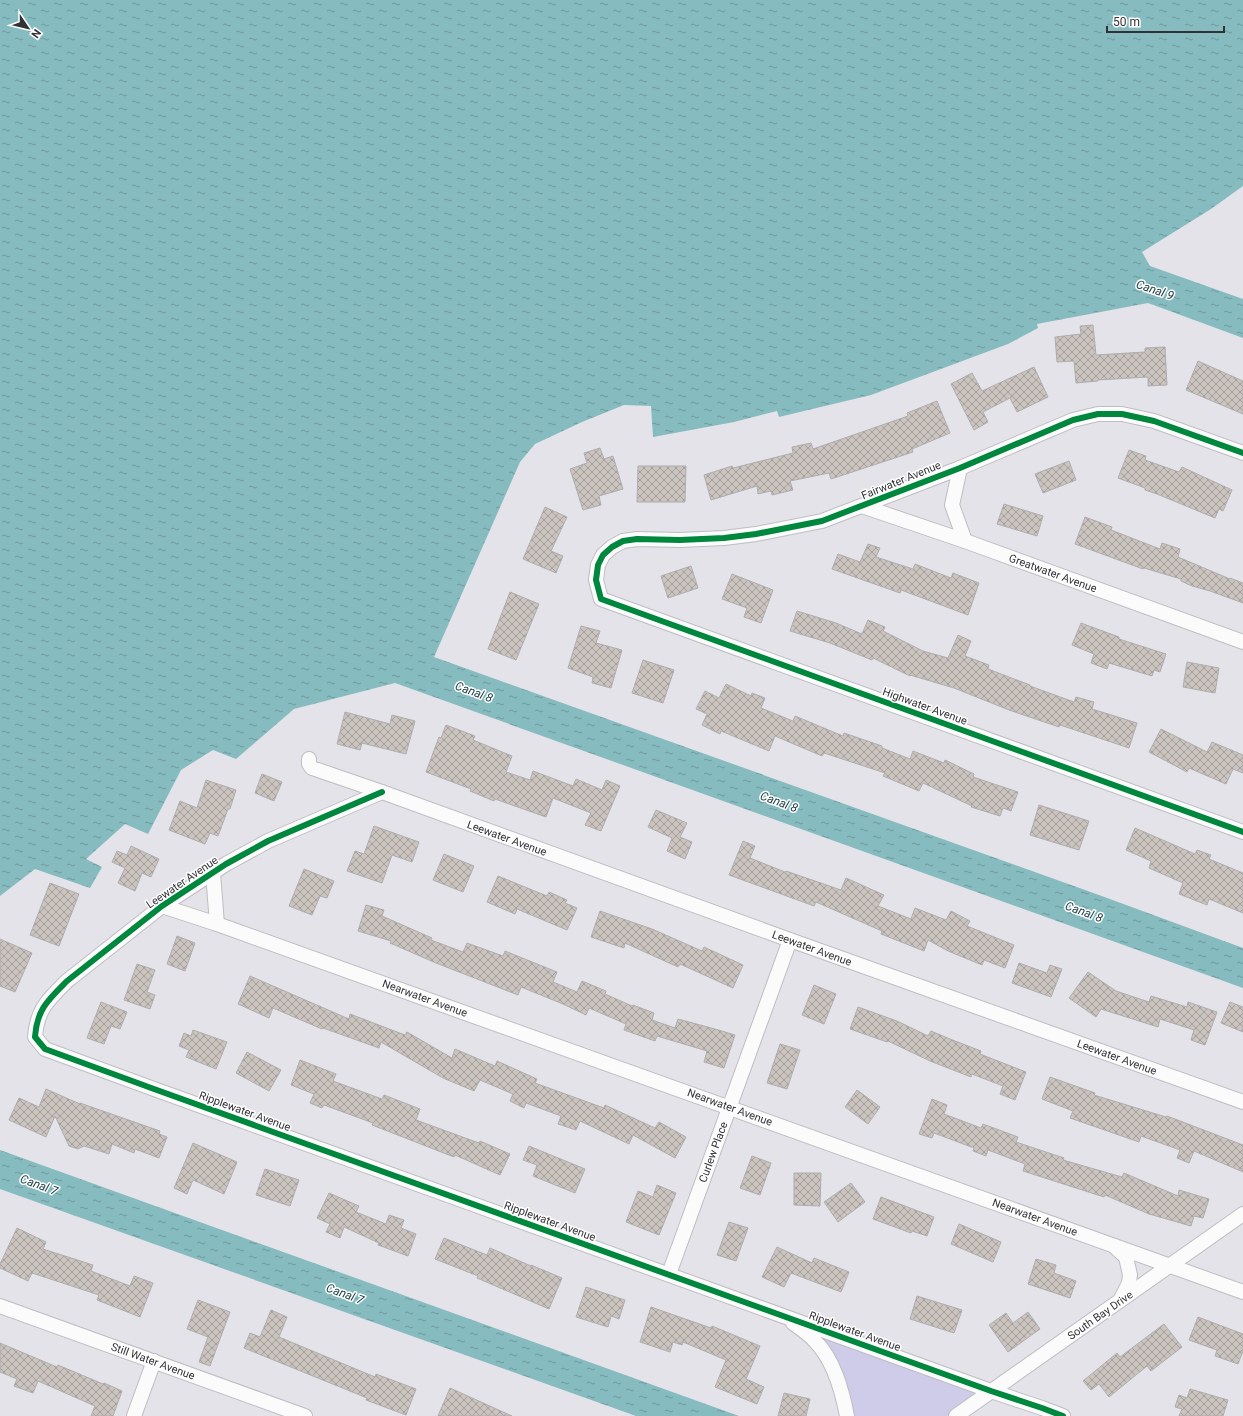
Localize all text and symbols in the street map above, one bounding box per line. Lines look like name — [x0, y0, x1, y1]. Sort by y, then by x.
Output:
north arrow — [8, 8, 48, 48]
scale bar — [1107, 8, 1224, 34]
text: 50 m — [1113, 15, 1140, 29]
text: N — [28, 27, 43, 41]
water label: Canal 9 — [1134, 277, 1176, 303]
street label: Fairwater Avenue — [860, 459, 943, 502]
street label: Greatwater Avenue — [1007, 552, 1099, 595]
water label: Canal 8 — [453, 679, 495, 705]
street label: Highwater Avenue — [881, 685, 969, 728]
water label: Canal 8 — [758, 789, 800, 815]
street label: Leewater Avenue — [465, 818, 549, 859]
street label: Leewater Avenue — [144, 854, 221, 911]
water label: Canal 8 — [1063, 899, 1105, 925]
street label: Leewater Avenue — [770, 928, 854, 969]
street label: Nearwater Avenue — [381, 977, 469, 1020]
street label: Leewater Avenue — [1075, 1037, 1159, 1078]
street label: Nearwater Avenue — [686, 1086, 774, 1129]
street label: Ripplewater Avenue — [197, 1089, 293, 1134]
street label: Curlew Place — [696, 1120, 731, 1184]
water label: Canal 7 — [18, 1172, 60, 1198]
street label: Nearwater Avenue — [991, 1196, 1079, 1239]
street label: Ripplewater Avenue — [502, 1199, 598, 1244]
water label: Canal 7 — [324, 1281, 366, 1307]
street label: South Bay Drive — [1065, 1288, 1136, 1343]
street label: Ripplewater Avenue — [807, 1309, 903, 1354]
street label: Still Water Avenue — [109, 1340, 197, 1383]

